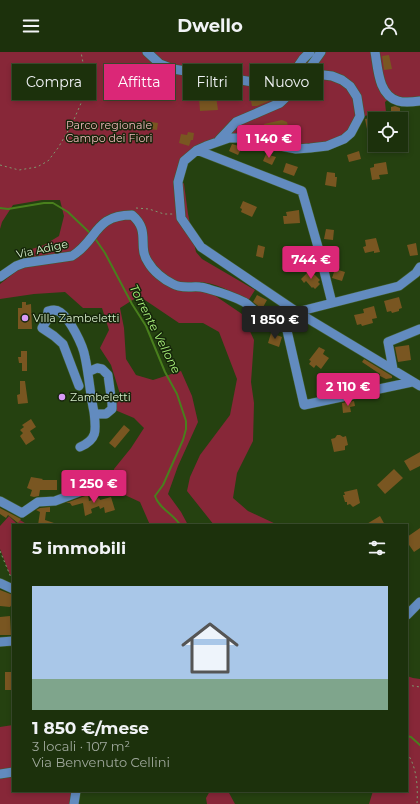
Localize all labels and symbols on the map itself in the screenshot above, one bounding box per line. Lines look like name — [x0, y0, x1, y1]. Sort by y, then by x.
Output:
park label: Parco regionale Campo dei Fiori — [65, 118, 153, 145]
pin: 1 140 € — [232, 125, 306, 159]
street label: Via Adige — [15, 237, 69, 261]
pin: 744 € — [283, 246, 339, 280]
water label: Torrente Vellone — [127, 282, 184, 376]
pin: 1 850 € — [238, 306, 312, 340]
place label: Villa Zambeletti — [33, 311, 120, 325]
marker: Villa Zambeletti — [20, 313, 30, 323]
pin: 2 110 € — [311, 373, 385, 407]
place label: Zambeletti — [70, 390, 131, 404]
marker: Zambeletti — [57, 392, 67, 402]
pin: 1 250 € — [57, 470, 131, 504]

